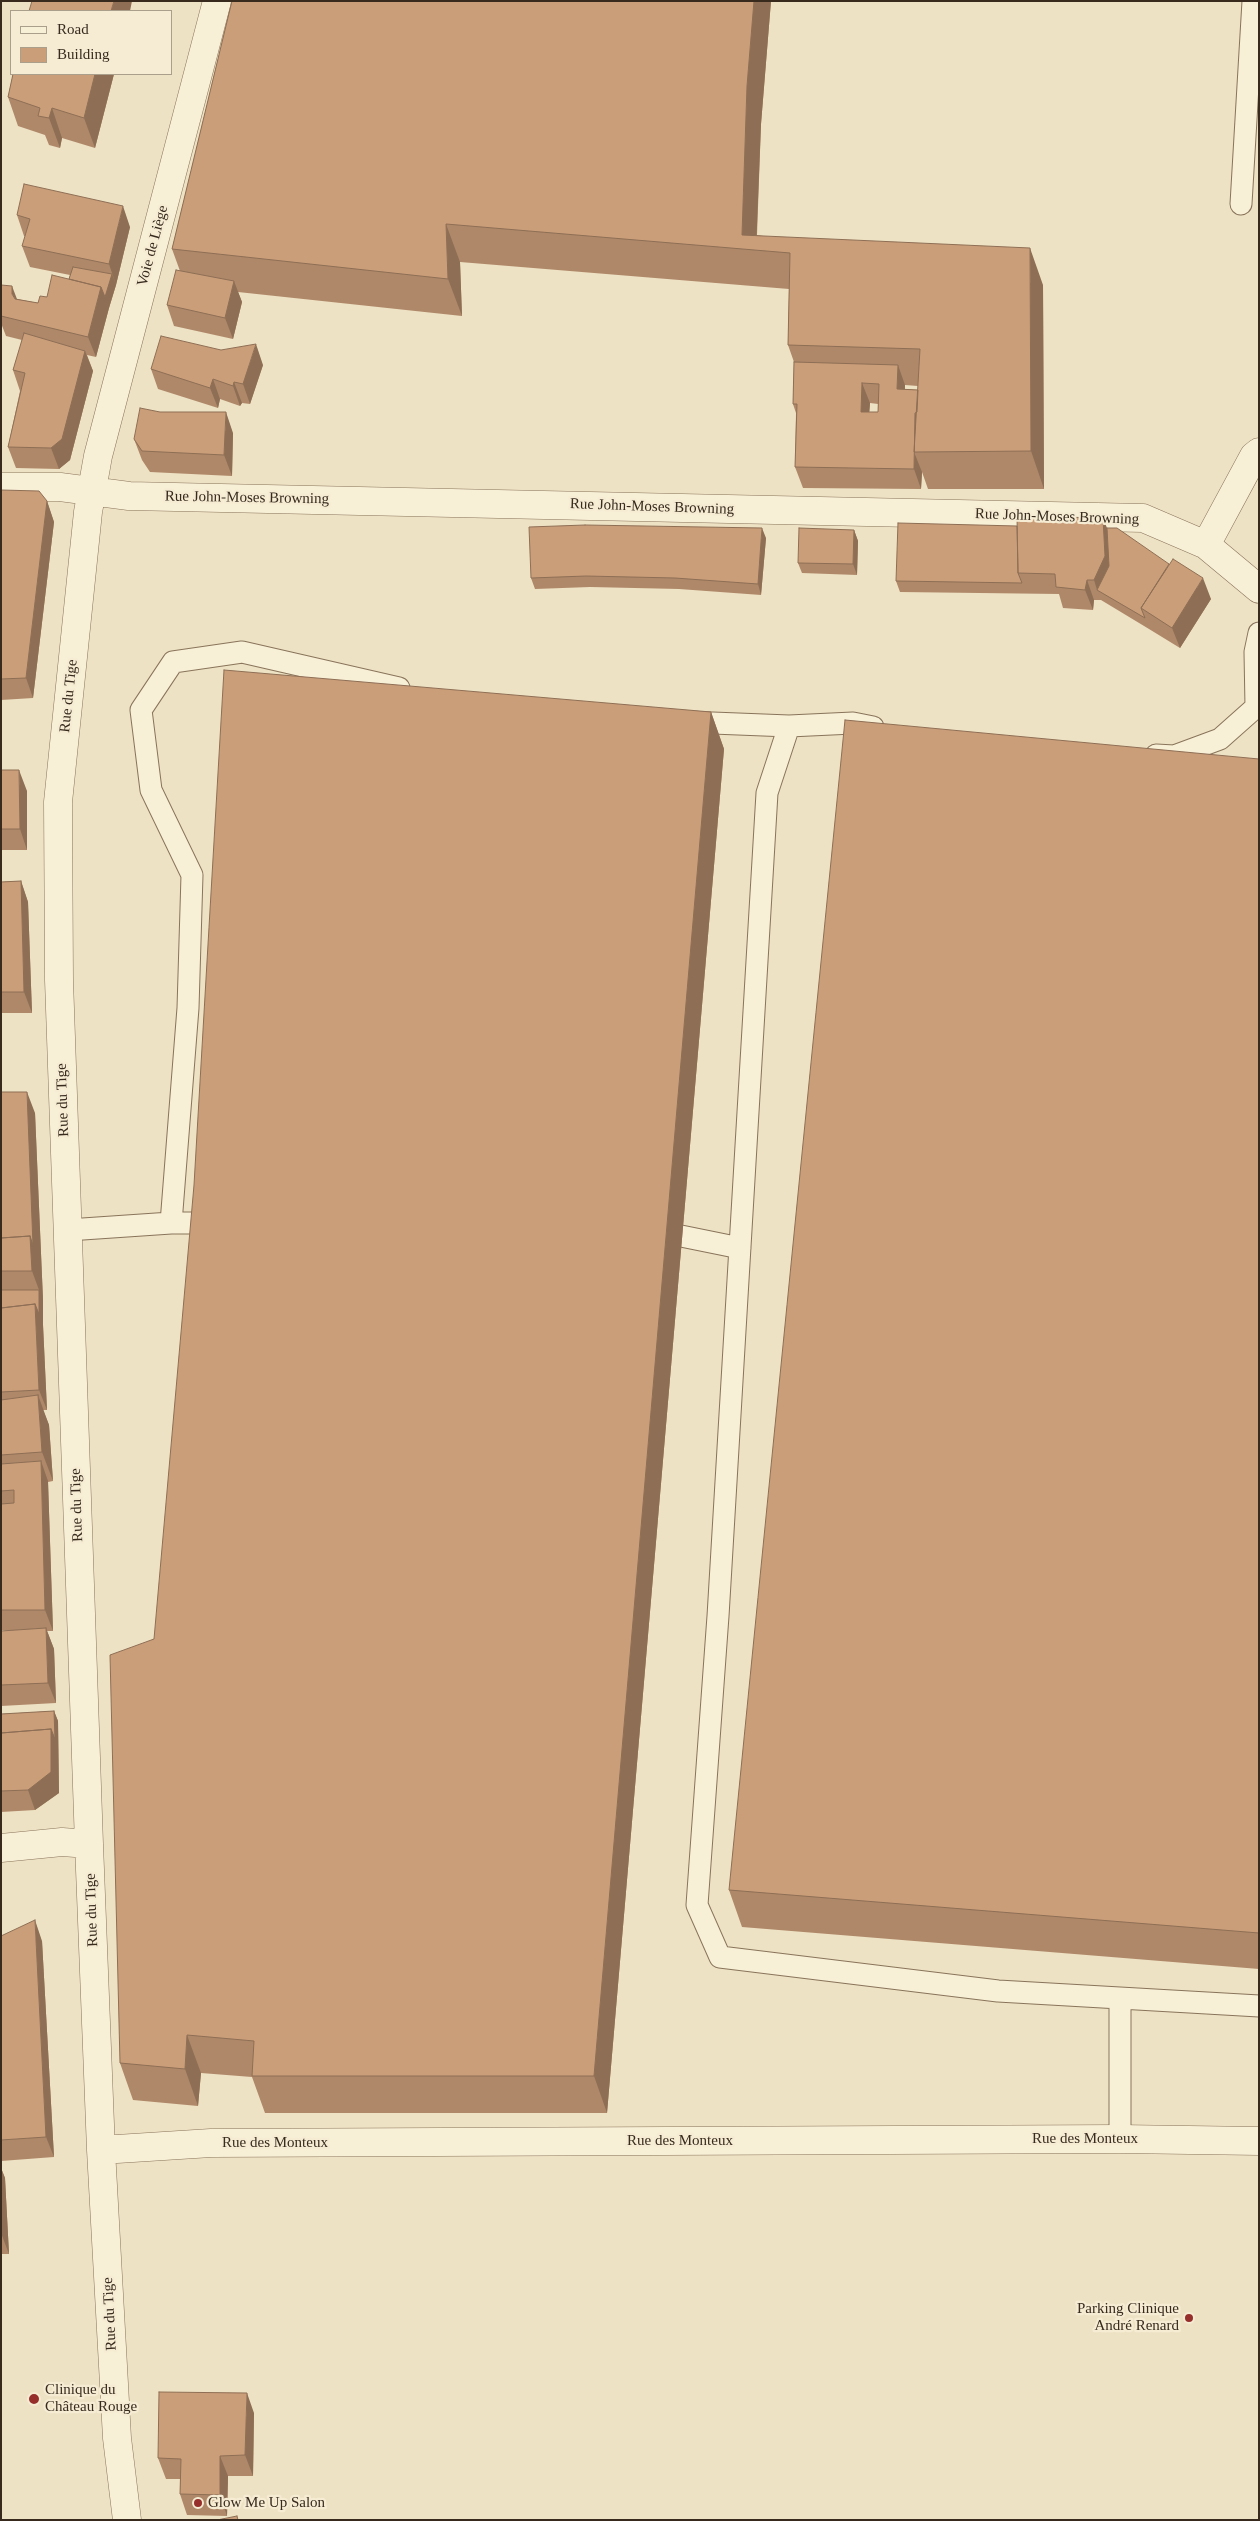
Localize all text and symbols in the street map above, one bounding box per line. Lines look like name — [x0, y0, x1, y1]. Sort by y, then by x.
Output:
legend — [10, 10, 172, 75]
text: Road — [57, 21, 89, 37]
text: Building — [57, 46, 110, 62]
street label: Voie de Liège — [134, 204, 172, 288]
street label: Rue John-Moses Browning — [165, 488, 329, 508]
street label: Rue John-Moses Browning — [570, 495, 734, 519]
street label: Rue John-Moses Browning — [975, 505, 1139, 529]
street label: Rue du Tige — [56, 658, 82, 734]
street label: Rue du Tige — [53, 1063, 73, 1137]
street label: Rue du Tige — [67, 1468, 87, 1542]
street label: Rue du Tige — [82, 1873, 102, 1947]
street label: Rue des Monteux — [1032, 2130, 1138, 2148]
street label: Rue des Monteux — [627, 2132, 733, 2150]
street label: Rue des Monteux — [222, 2134, 328, 2152]
street label: Rue du Tige — [99, 2277, 121, 2351]
place label: Parking Clinique André Renard — [1077, 2300, 1179, 2335]
marker: Parking Clinique André Renard — [1183, 2312, 1195, 2324]
place label: Clinique du Château Rouge — [45, 2381, 137, 2416]
marker: Clinique du Château Rouge — [27, 2392, 41, 2406]
place label: Glow Me Up Salon — [208, 2494, 325, 2512]
marker: Glow Me Up Salon — [192, 2497, 204, 2509]

